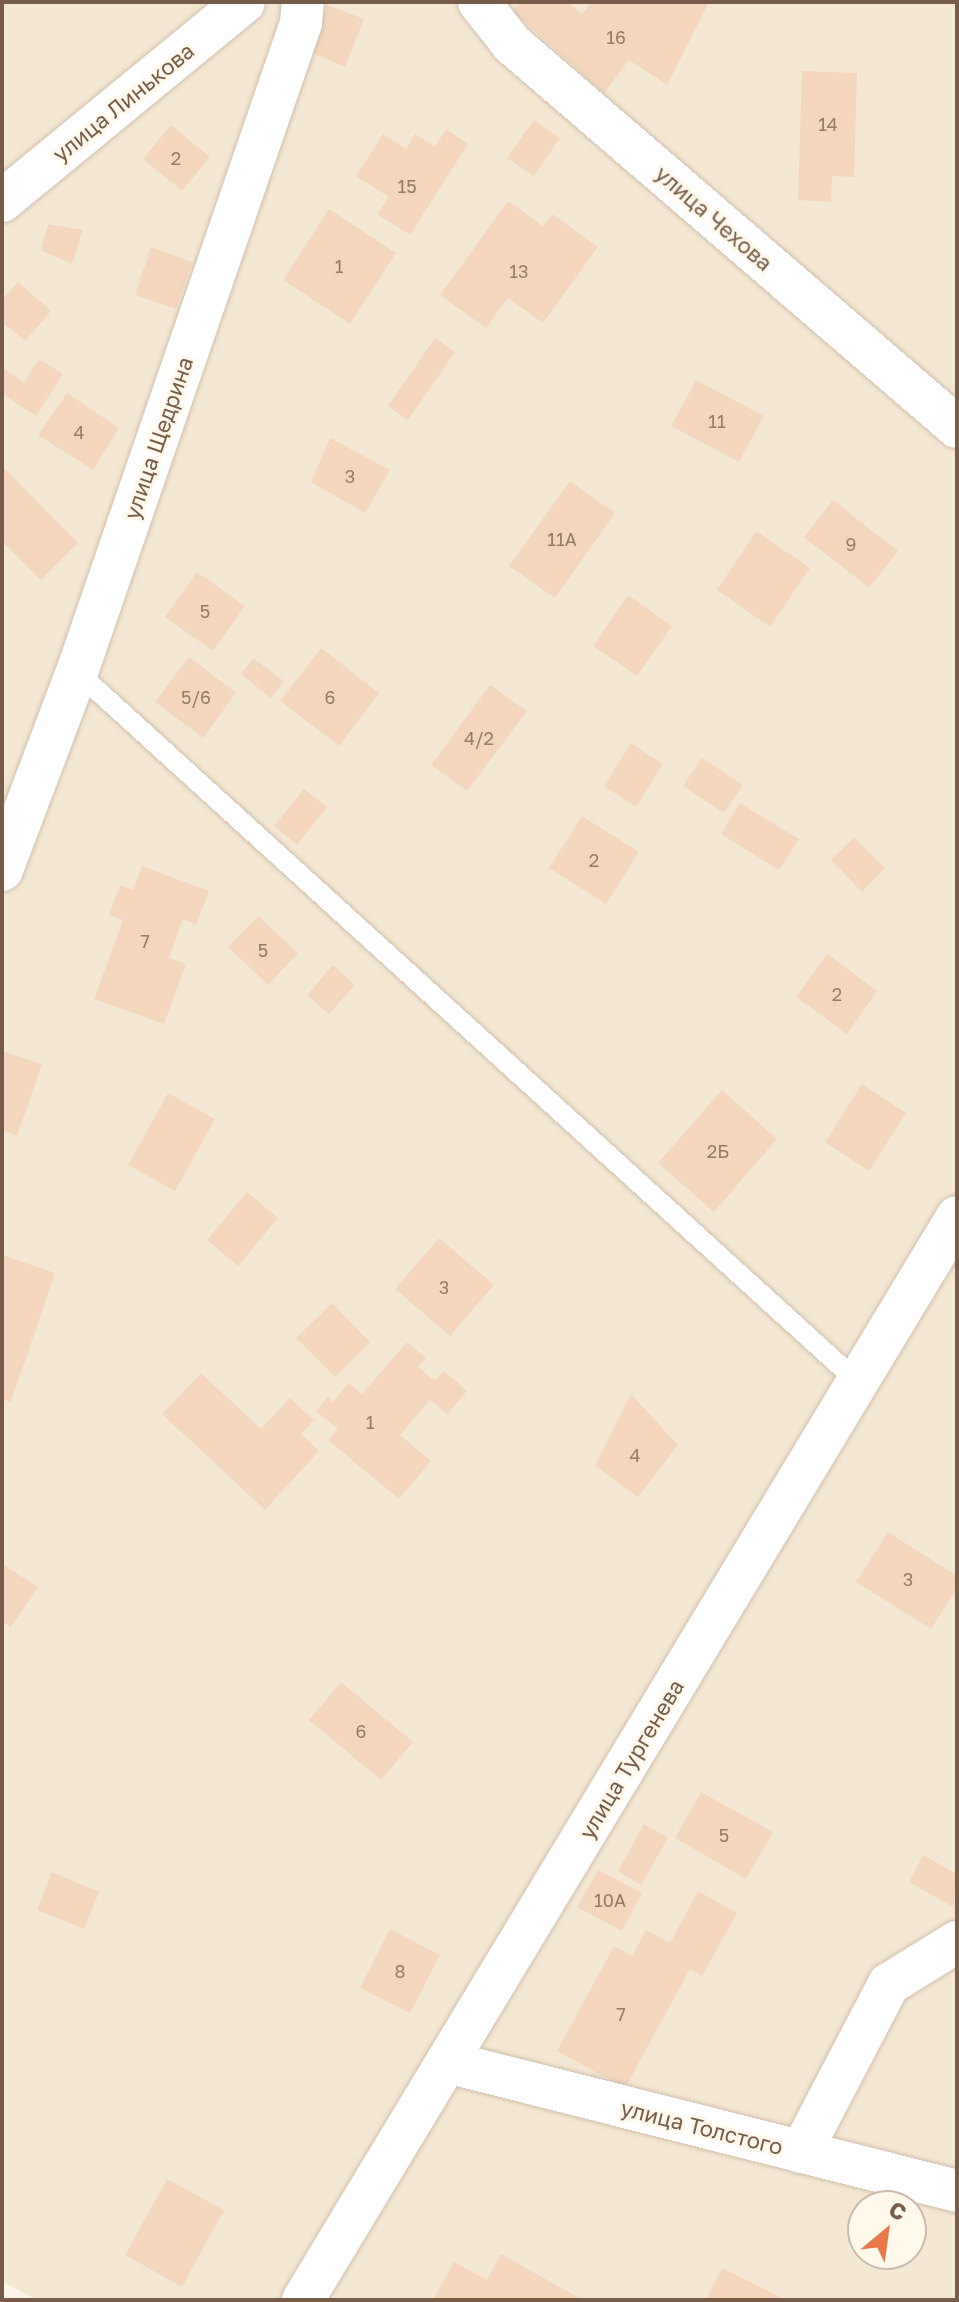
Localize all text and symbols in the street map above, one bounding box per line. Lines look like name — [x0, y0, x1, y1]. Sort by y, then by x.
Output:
house number: 16 — [606, 26, 626, 48]
street label: улица Линькова — [47, 37, 199, 167]
house number: 14 — [818, 113, 838, 135]
house number: 2 — [171, 147, 181, 169]
street label: улица Чехова — [650, 160, 778, 276]
house number: 15 — [397, 175, 417, 197]
house number: 1 — [335, 255, 343, 277]
house number: 13 — [509, 260, 529, 282]
street label: улица Щедрина — [118, 353, 198, 523]
house number: 11 — [708, 410, 726, 432]
house number: 4 — [74, 421, 84, 443]
house number: 3 — [345, 465, 355, 487]
house number: 11А — [547, 528, 577, 550]
house number: 9 — [846, 533, 856, 555]
house number: 5 — [200, 600, 210, 622]
house number: 5/6 — [181, 686, 211, 708]
house number: 6 — [325, 686, 335, 708]
house number: 4/2 — [464, 727, 494, 749]
house number: 2 — [589, 849, 599, 871]
house number: 7 — [140, 930, 150, 952]
house number: 5 — [258, 939, 268, 961]
house number: 2 — [832, 983, 842, 1005]
house number: 2Б — [707, 1140, 729, 1162]
house number: 3 — [439, 1276, 449, 1298]
house number: 1 — [366, 1411, 374, 1433]
house number: 4 — [630, 1444, 640, 1466]
house number: 3 — [903, 1568, 913, 1590]
street label: улица Тургенева — [573, 1674, 689, 1844]
house number: 6 — [356, 1720, 366, 1742]
house number: 5 — [719, 1824, 729, 1846]
house number: 10А — [594, 1889, 626, 1911]
house number: 8 — [395, 1960, 405, 1982]
house number: 7 — [616, 2003, 626, 2025]
street label: улица Толстого — [618, 2094, 786, 2160]
north arrow — [847, 2190, 927, 2270]
text: С — [885, 2195, 911, 2226]

